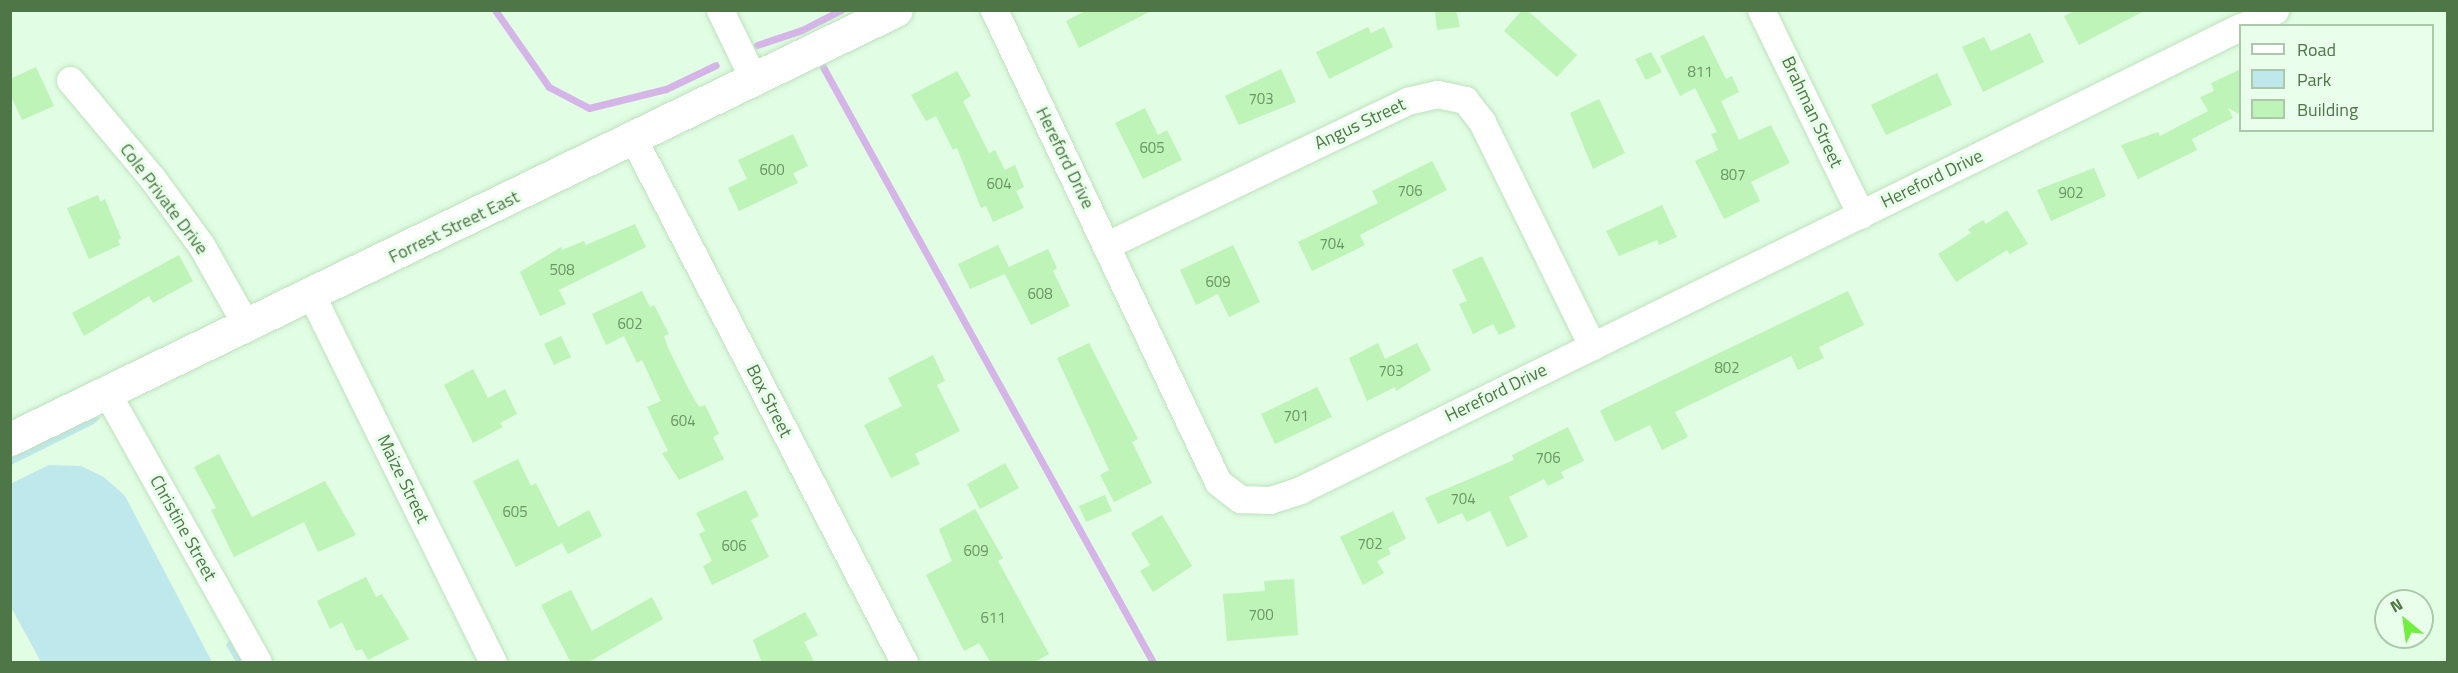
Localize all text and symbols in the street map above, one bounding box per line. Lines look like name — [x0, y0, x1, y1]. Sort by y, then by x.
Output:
legend — [2239, 24, 2434, 132]
text: Road — [2297, 36, 2336, 63]
street label: Brahman Street — [1777, 53, 1847, 171]
house number: 811 — [1687, 63, 1713, 81]
text: Park — [2297, 66, 2331, 93]
house number: 703 — [1248, 90, 1274, 108]
street label: Angus Street — [1311, 94, 1409, 154]
text: Building — [2297, 96, 2358, 123]
street label: Hereford Drive — [1031, 104, 1099, 212]
street label: Cole Private Drive — [115, 139, 213, 259]
house number: 605 — [1139, 139, 1165, 157]
street label: Hereford Drive — [1878, 145, 1986, 213]
house number: 600 — [759, 161, 785, 179]
house number: 807 — [1720, 166, 1746, 184]
house number: 604 — [986, 175, 1012, 193]
house number: 706 — [1397, 182, 1423, 200]
house number: 902 — [2058, 184, 2084, 202]
street label: Forrest Street East — [385, 186, 523, 268]
house number: 704 — [1319, 235, 1345, 253]
house number: 508 — [549, 261, 575, 279]
house number: 609 — [1205, 273, 1231, 291]
house number: 608 — [1027, 285, 1053, 303]
house number: 602 — [617, 315, 643, 333]
street label: Hereford Drive — [1442, 359, 1550, 427]
house number: 802 — [1714, 359, 1740, 377]
street label: Box Street — [741, 361, 797, 441]
house number: 703 — [1378, 362, 1404, 380]
house number: 701 — [1283, 407, 1309, 425]
house number: 604 — [670, 412, 696, 430]
street label: Maize Street — [372, 431, 434, 527]
house number: 706 — [1535, 449, 1561, 467]
street label: Christine Street — [145, 471, 221, 585]
house number: 704 — [1450, 490, 1476, 508]
house number: 605 — [502, 503, 528, 521]
house number: 702 — [1357, 535, 1383, 553]
house number: 606 — [721, 537, 747, 555]
house number: 609 — [963, 542, 989, 560]
north arrow — [2374, 589, 2434, 649]
text: N — [2386, 592, 2407, 618]
house number: 700 — [1248, 606, 1274, 624]
house number: 611 — [980, 609, 1006, 627]

